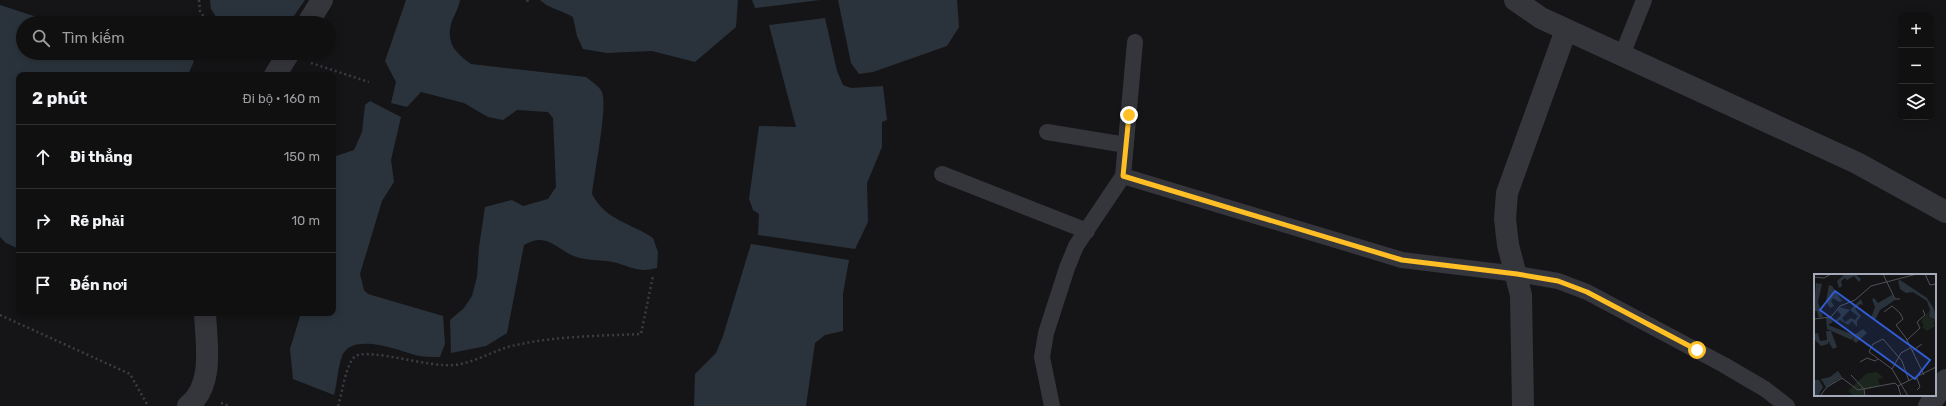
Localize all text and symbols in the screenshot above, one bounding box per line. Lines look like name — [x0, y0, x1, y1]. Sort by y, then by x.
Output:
map controls — [1898, 12, 1934, 120]
button: + — [1898, 12, 1934, 48]
search box — [16, 16, 336, 60]
icon: search — [30, 27, 52, 49]
text: Tìm kiếm — [62, 29, 125, 47]
button: − — [1898, 48, 1934, 84]
button: layers — [1898, 84, 1934, 120]
text: 2 phút — [32, 88, 87, 108]
text: Đi bộ · 160 m — [243, 91, 320, 106]
route end — [1120, 106, 1138, 124]
icon: ahead — [32, 146, 54, 168]
text: Đi thẳng — [70, 148, 132, 166]
text: 150 m — [284, 149, 320, 164]
icon: right — [32, 210, 54, 232]
text: Rẽ phải — [70, 212, 124, 230]
text: 10 m — [291, 213, 320, 228]
icon: arrive — [32, 274, 54, 296]
inset map — [1814, 274, 1936, 396]
text: Đến nơi — [70, 276, 127, 294]
route start — [1688, 341, 1706, 359]

